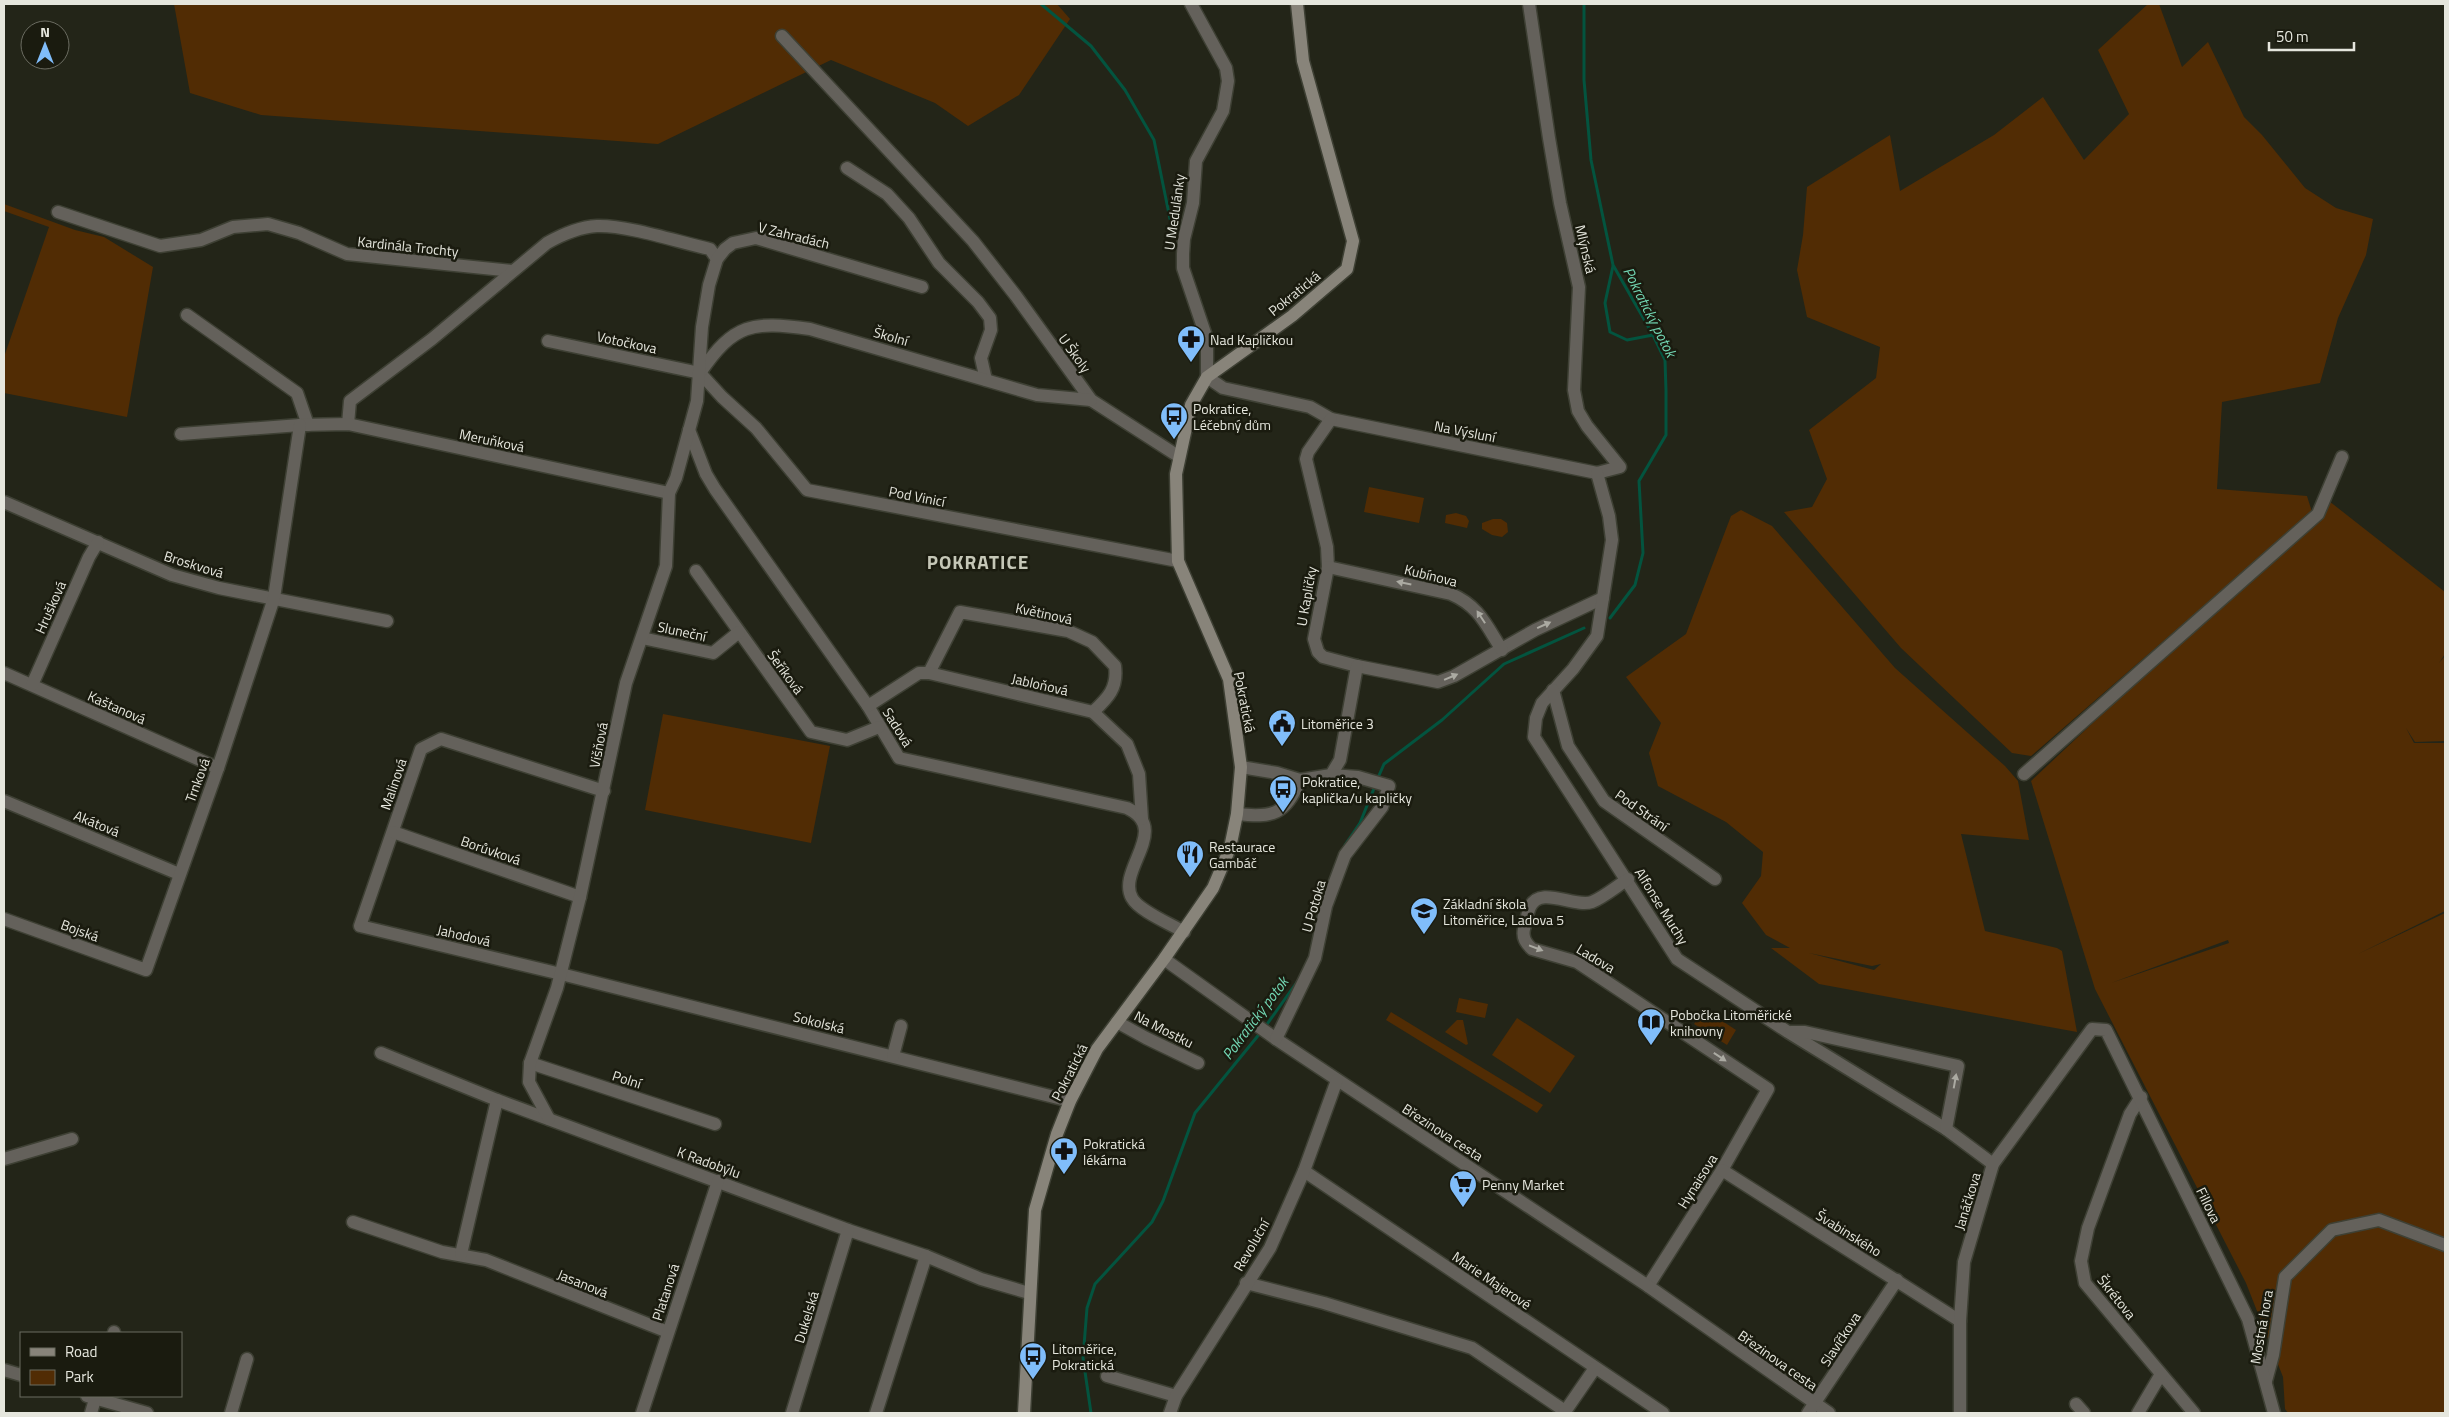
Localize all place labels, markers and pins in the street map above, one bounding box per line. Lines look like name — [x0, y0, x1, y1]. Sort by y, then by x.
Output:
pharmacy icon: Nad Kapličkou — [1176, 324, 1206, 363]
place label: Nad Kapličkou — [1210, 329, 1293, 350]
place label: Pokratice, Léčebný dům — [1193, 398, 1271, 435]
bus stop icon: Pokratice, Léčebný dům — [1159, 401, 1189, 440]
public building icon: Litoměřice 3 — [1267, 708, 1297, 747]
place label: Litoměřice 3 — [1301, 713, 1374, 734]
place label: Pokratice, kaplička/u kapličky — [1302, 771, 1412, 808]
bus stop icon: Pokratice, kaplička/u kapličky — [1268, 774, 1298, 813]
place label: Restaurace Gambáč — [1209, 836, 1275, 873]
restaurant icon: Restaurace Gambáč — [1175, 839, 1205, 878]
place label: Základní škola Litoměřice, Ladova 5 — [1443, 893, 1564, 930]
school or university icon: Základní škola Litoměřice, Ladova 5 — [1409, 896, 1439, 935]
place label: Pobočka Litoměřické knihovny — [1670, 1004, 1792, 1041]
library icon: Pobočka Litoměřické knihovny — [1636, 1007, 1666, 1046]
place label: Pokratická lékárna — [1083, 1133, 1145, 1170]
pharmacy icon: Pokratická lékárna — [1049, 1136, 1079, 1175]
supermarket icon: Penny Market — [1448, 1169, 1478, 1208]
place label: Penny Market — [1482, 1174, 1564, 1195]
place label: Litoměřice, Pokratická — [1052, 1338, 1117, 1375]
bus stop icon: Litoměřice, Pokratická — [1018, 1341, 1048, 1380]

